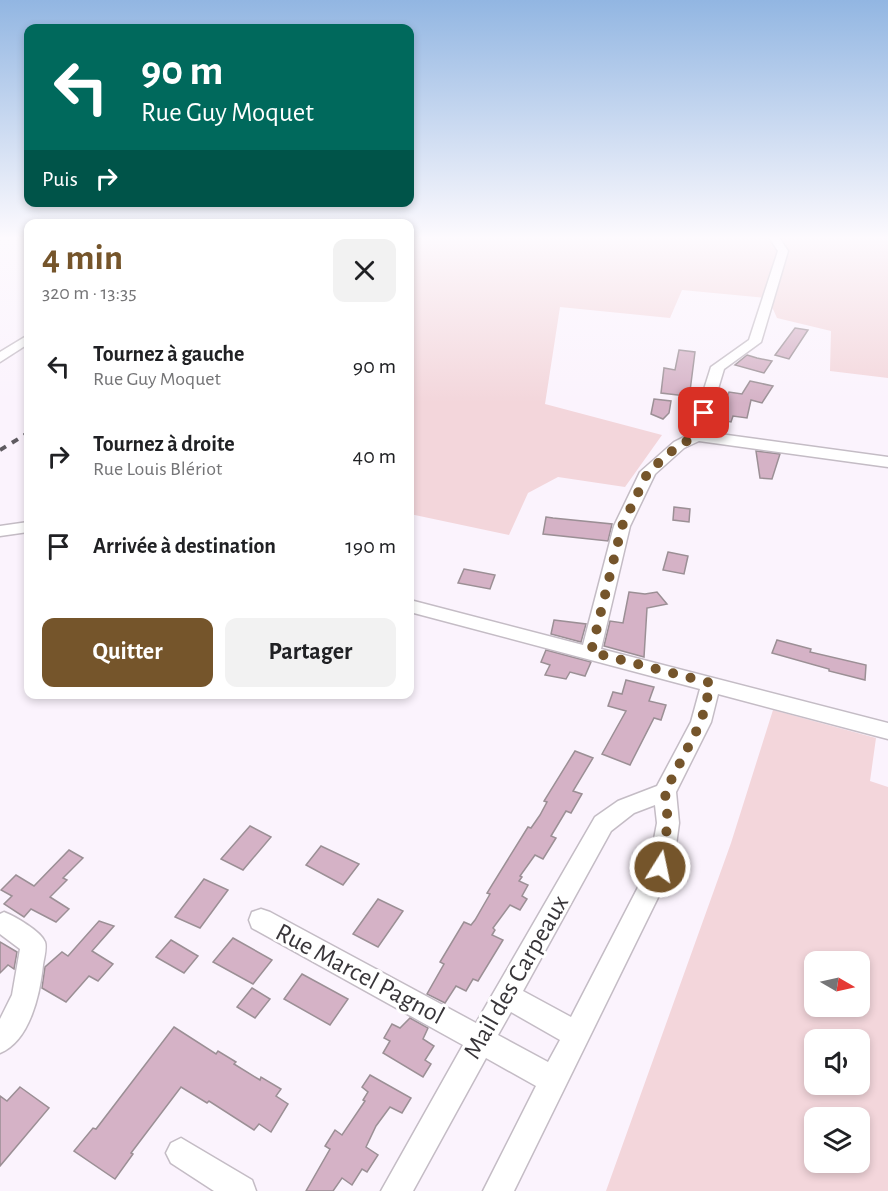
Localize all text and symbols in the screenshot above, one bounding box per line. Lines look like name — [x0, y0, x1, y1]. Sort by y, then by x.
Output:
icon: left — [42, 48, 120, 126]
text: 90 m — [141, 50, 223, 92]
text: Rue Guy Moquet — [141, 99, 314, 126]
icon: right — [90, 162, 123, 195]
text: Puis — [42, 168, 78, 190]
button: close — [333, 239, 396, 302]
text: 4 min — [42, 240, 123, 276]
text: 320 m · 13:35 — [42, 283, 137, 303]
text: Tournez à gauche — [93, 343, 244, 365]
icon: left — [42, 350, 75, 383]
text: 90 m — [353, 355, 396, 377]
text: Rue Guy Moquet — [93, 369, 221, 389]
pin — [678, 387, 729, 438]
icon: arrive — [687, 396, 720, 429]
text: Tournez à droite — [93, 433, 235, 455]
icon: right — [42, 440, 75, 473]
text: 40 m — [353, 445, 396, 467]
text: Rue Louis Blériot — [93, 459, 222, 479]
icon: arrive — [42, 530, 75, 563]
text: Arrivée à destination — [93, 535, 276, 557]
text: 190 m — [345, 535, 396, 557]
button: Quitter — [42, 618, 213, 687]
button: Partager — [225, 618, 396, 687]
position arrow — [628, 835, 692, 899]
street label: Mail des Carpeaux — [459, 891, 573, 1063]
street label: Rue Marcel Pagnol — [271, 919, 449, 1029]
north arrow — [804, 951, 870, 1017]
map controls — [804, 951, 870, 1173]
button: sound — [804, 1029, 870, 1095]
button: layers — [804, 1107, 870, 1173]

